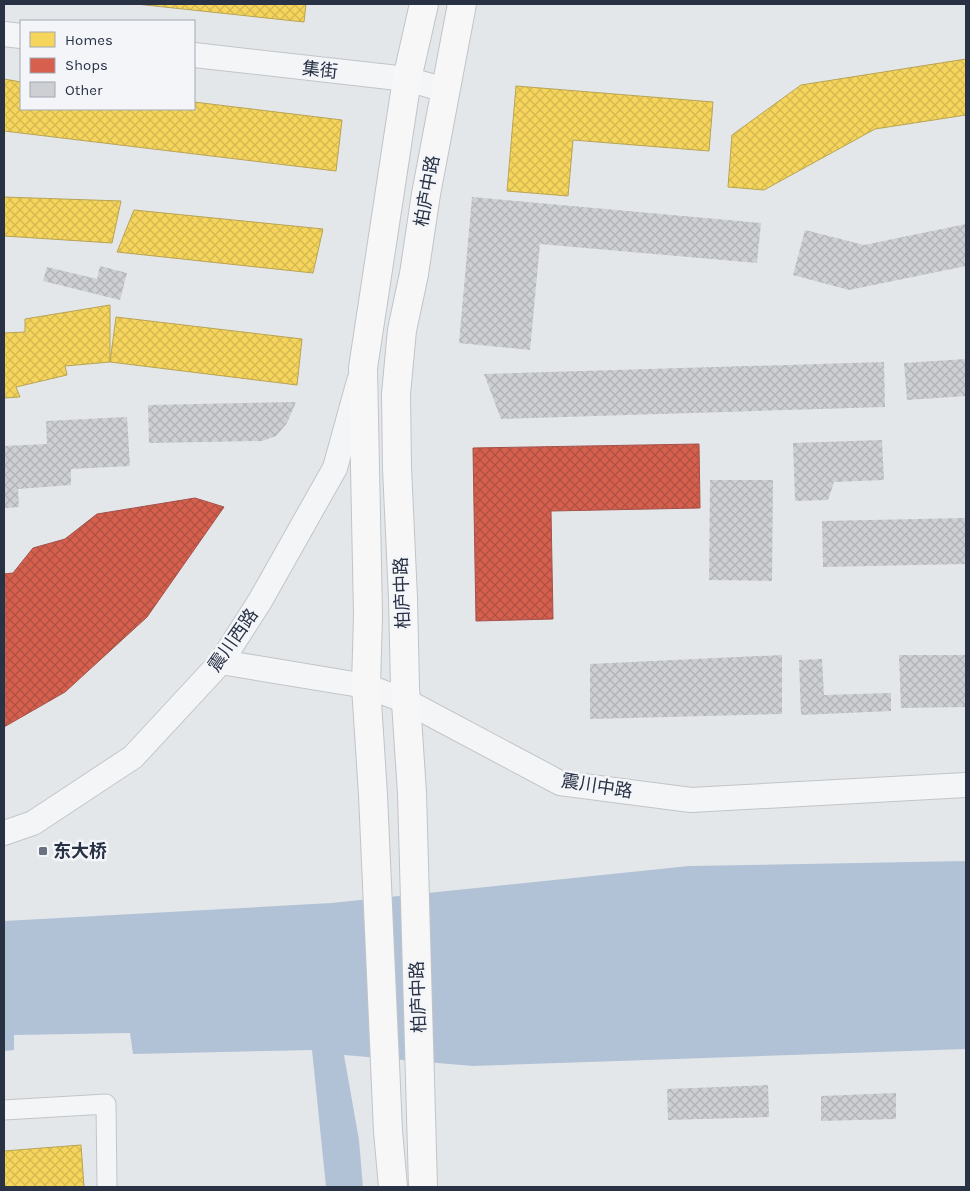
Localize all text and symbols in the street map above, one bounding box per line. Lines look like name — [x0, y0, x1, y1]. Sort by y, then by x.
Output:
legend — [20, 20, 195, 110]
text: Homes — [65, 31, 113, 49]
text: Shops — [65, 56, 108, 74]
street label: 集街 — [301, 57, 339, 83]
text: Other — [65, 81, 103, 99]
street label: 柏庐中路 — [410, 154, 444, 228]
street label: 柏庐中路 — [390, 557, 414, 629]
street label: 震川西路 — [203, 604, 263, 676]
street label: 震川中路 — [560, 770, 634, 802]
place label: 东大桥 — [53, 840, 107, 862]
marker: 东大桥 — [37, 845, 49, 857]
street label: 柏庐中路 — [406, 961, 430, 1033]

